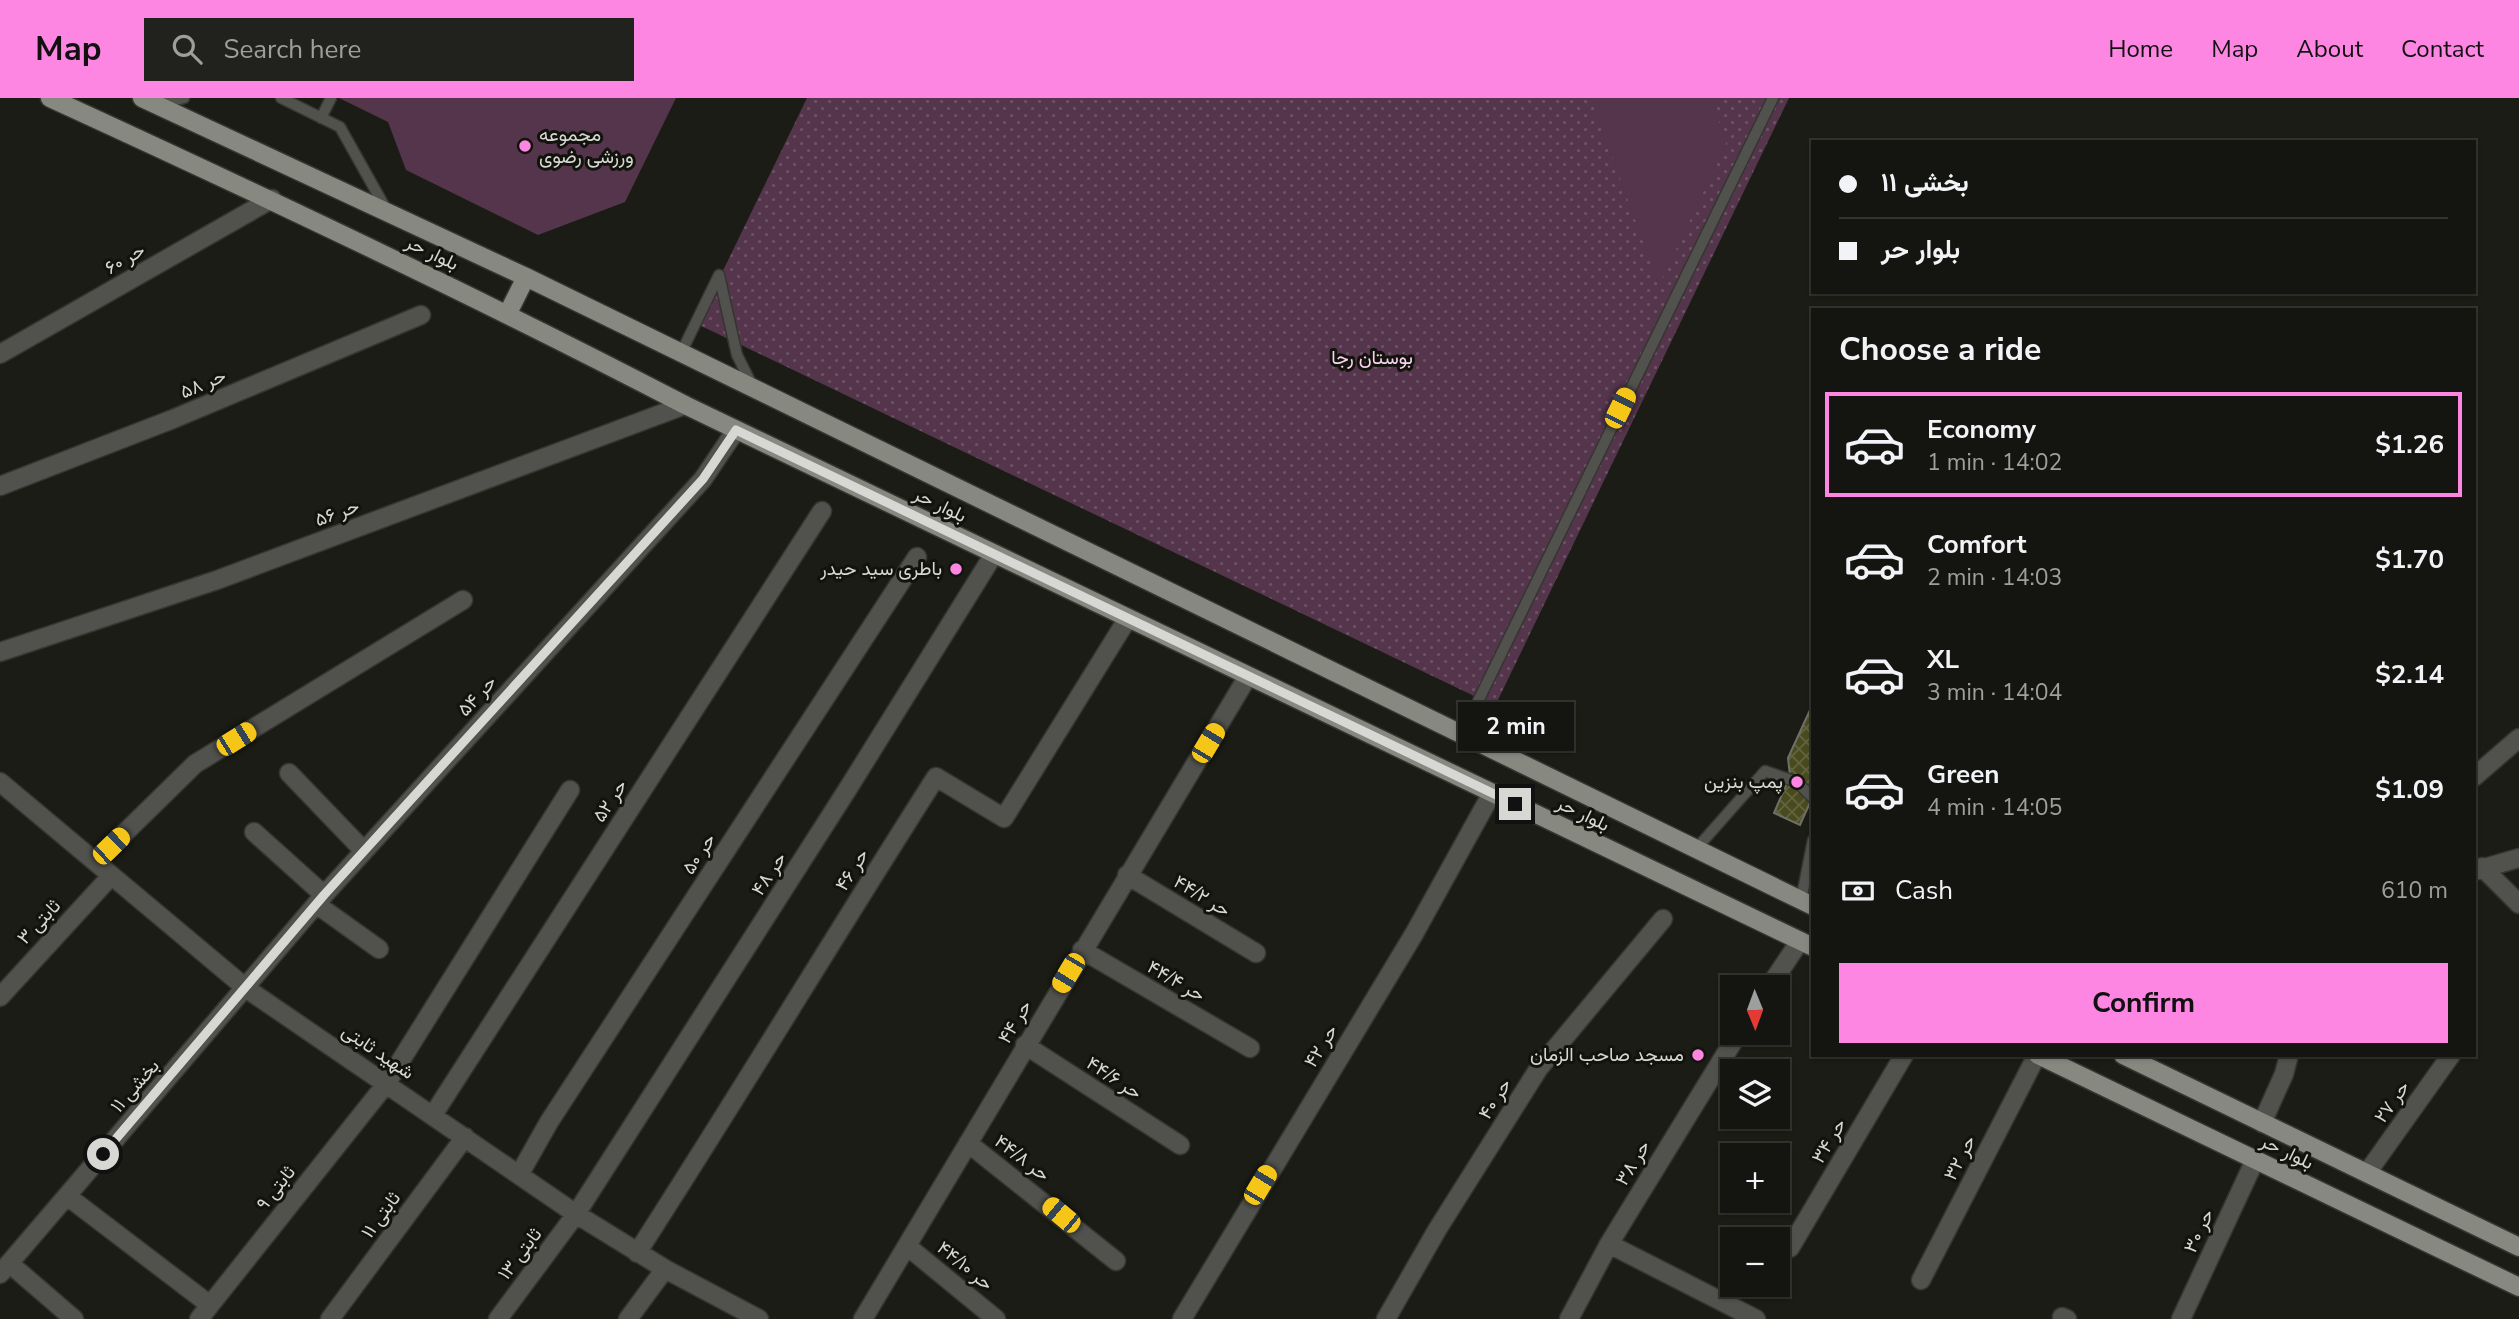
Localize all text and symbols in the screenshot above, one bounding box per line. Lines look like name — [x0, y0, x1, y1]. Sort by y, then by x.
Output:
search box — [144, 18, 634, 81]
text: Map — [35, 27, 102, 72]
icon: search — [168, 30, 206, 68]
text: Search here — [224, 32, 361, 67]
text: Home — [2108, 33, 2173, 65]
text: Map — [2211, 33, 2258, 65]
text: About — [2296, 33, 2363, 65]
text: Contact — [2401, 33, 2484, 65]
place label: مجموعه ورزشی رضوی — [539, 122, 634, 170]
marker: مجموعه ورزشی رضوی — [517, 138, 533, 154]
text: بخشی ۱۱ — [1881, 165, 1969, 200]
street label: بلوار حر — [400, 229, 463, 277]
text: بلوار حر — [1881, 232, 1960, 267]
street label: حر ۶۰ — [100, 237, 150, 281]
text: Choose a ride — [1839, 328, 2041, 371]
park label: بوستان رجا — [1331, 345, 1413, 371]
street label: حر ۵۸ — [176, 363, 230, 405]
car — [1602, 385, 1639, 431]
text: Economy — [1927, 412, 2036, 447]
icon: car — [1843, 413, 1906, 476]
text: $1.26 — [2375, 427, 2444, 462]
text: 1 min · 14:02 — [1927, 447, 2062, 478]
street label: بلوار حر — [908, 481, 971, 529]
street label: حر ۵۶ — [311, 493, 363, 533]
text: Comfort — [1927, 527, 2027, 562]
icon: car — [1843, 528, 1906, 591]
text: $1.70 — [2375, 542, 2444, 577]
place label: باطری سید حیدر — [819, 556, 942, 582]
marker: باطری سید حیدر — [948, 561, 964, 577]
text: 2 min · 14:03 — [1927, 562, 2062, 593]
text: XL — [1927, 642, 1959, 677]
icon: car — [1843, 643, 1906, 706]
text: $2.14 — [2375, 657, 2444, 692]
street label: حر ۵۴ — [452, 670, 502, 722]
text: 3 min · 14:04 — [1927, 677, 2062, 708]
callout: 2 min — [1457, 702, 1573, 752]
text: 2 min — [1486, 711, 1546, 742]
car — [213, 719, 260, 759]
car — [1189, 720, 1228, 766]
text: Green — [1927, 757, 2000, 792]
icon: car — [1843, 758, 1906, 821]
place label: پمپ بنزین — [1704, 769, 1783, 795]
text: $1.09 — [2375, 772, 2444, 807]
marker: پمپ بنزین — [1789, 774, 1805, 790]
street label: حر ۵۲ — [587, 775, 633, 827]
route end — [1499, 788, 1531, 820]
street label: بلوار حر — [1551, 790, 1614, 838]
text: 4 min · 14:05 — [1927, 792, 2062, 823]
car — [89, 824, 134, 868]
street label: حر ۵۰ — [676, 828, 722, 880]
street label: حر ۴۶ — [829, 844, 875, 896]
street label: حر ۴۸ — [745, 847, 793, 901]
street label: حر ۴۴/۲ — [1169, 869, 1235, 923]
icon: cash — [1839, 872, 1877, 910]
text: Cash — [1895, 873, 1953, 908]
text: 610 m — [2381, 875, 2448, 906]
street label: ثابتی ۳ — [11, 894, 67, 950]
car — [1049, 950, 1088, 996]
street label: حر ۴۴/۴ — [1142, 954, 1210, 1008]
button: Confirm — [1839, 963, 2448, 1043]
north arrow — [1720, 975, 1790, 1045]
map controls — [1720, 975, 1790, 1297]
street label: حر ۴۴ — [992, 995, 1038, 1049]
street label: شهید ثابتی — [337, 1018, 419, 1086]
street label: حر ۴۲ — [1298, 1020, 1344, 1072]
place label: مسجد صاحب الزمان — [1530, 1042, 1684, 1068]
marker: مسجد صاحب الزمان — [1690, 1047, 1706, 1063]
street label: حر ۴۴/۶ — [1081, 1050, 1147, 1106]
street label: بخشی ۱۱ — [105, 1054, 165, 1118]
button: layers — [1720, 1059, 1790, 1129]
street label: حر ۴۰ — [1472, 1074, 1518, 1124]
street label: حر ۲۷ — [2368, 1076, 2416, 1128]
street label: حر ۳۴ — [1805, 1114, 1853, 1168]
street label: بلوار حر — [2255, 1128, 2318, 1176]
street label: حر ۴۴/۸ — [989, 1129, 1055, 1187]
street label: حر ۳۲ — [1938, 1131, 1982, 1185]
street label: حر ۳۸ — [1609, 1135, 1657, 1191]
route start — [87, 1138, 119, 1170]
button: + — [1720, 1143, 1790, 1213]
street label: ثابتی ۹ — [250, 1160, 302, 1216]
car — [1241, 1162, 1280, 1208]
street label: ثابتی ۱۱ — [355, 1186, 407, 1244]
car — [1039, 1193, 1084, 1237]
street label: حر ۳۰ — [2178, 1205, 2220, 1257]
street label: ثابتی ۱۳ — [492, 1223, 548, 1285]
button: − — [1720, 1227, 1790, 1297]
street label: حر ۴۴/۱۰ — [931, 1235, 999, 1297]

